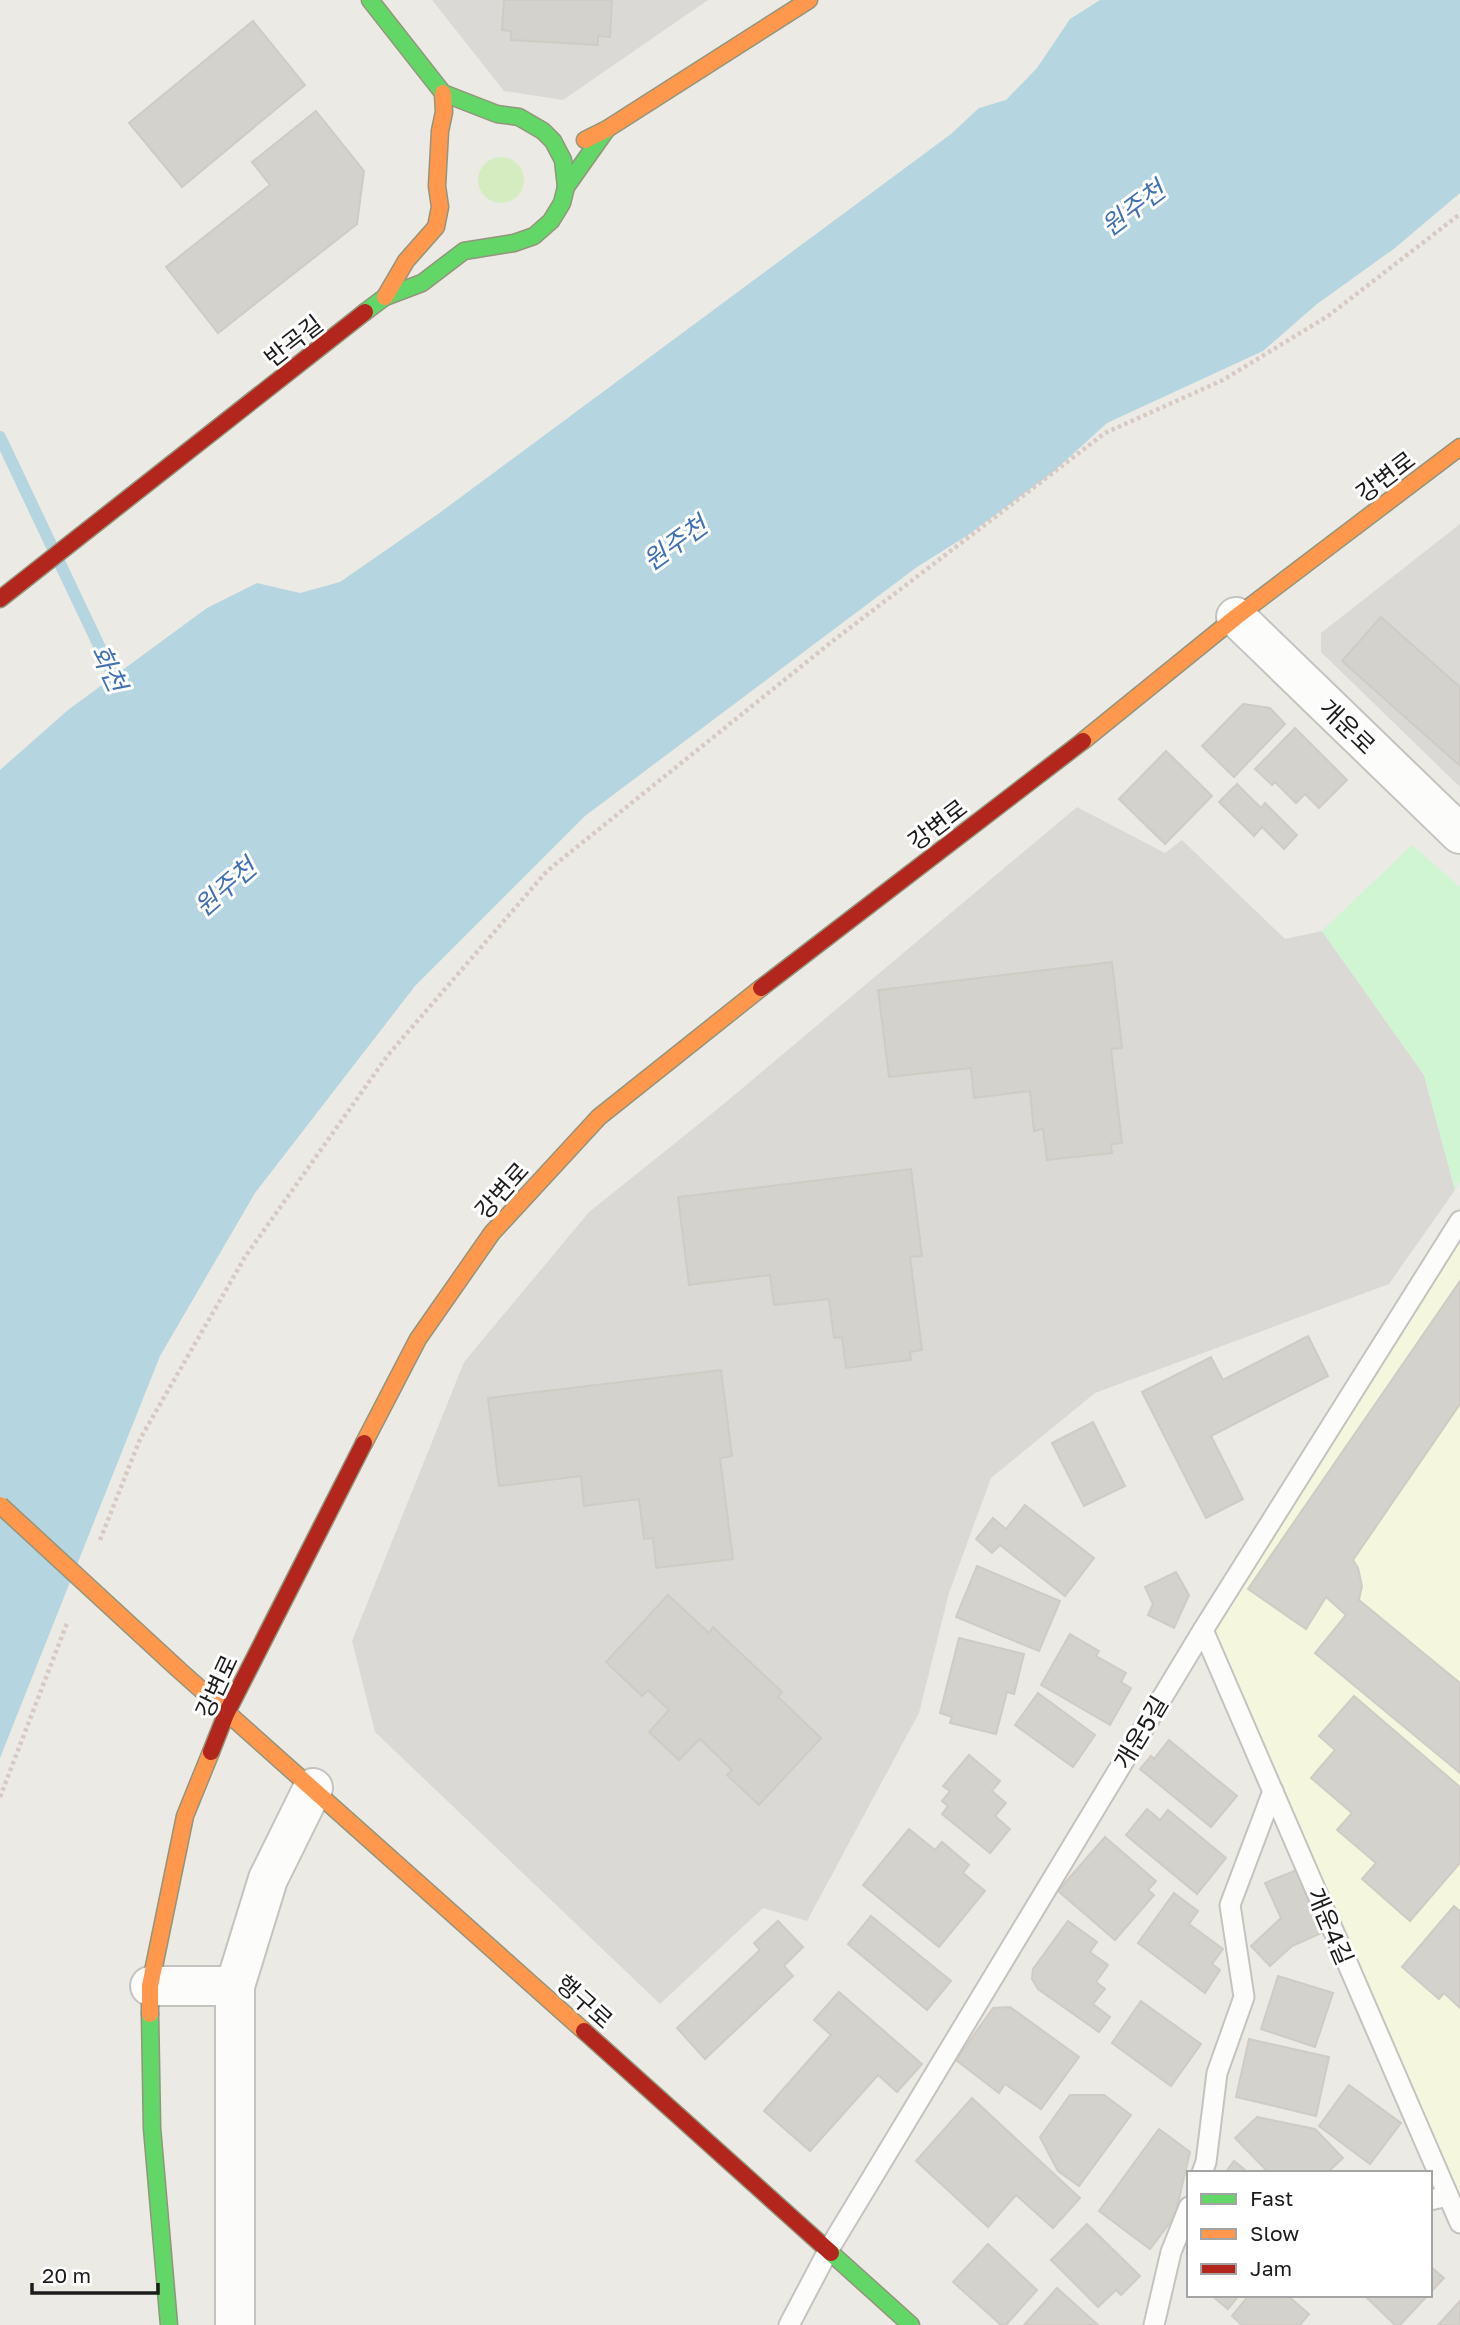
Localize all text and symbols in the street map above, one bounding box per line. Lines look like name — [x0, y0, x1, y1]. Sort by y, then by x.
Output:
water label: 원주천 — [1095, 172, 1173, 242]
street label: 반곡길 — [258, 308, 328, 372]
street label: 강변로 — [1350, 444, 1420, 508]
water label: 원주천 — [637, 508, 716, 577]
water label: 화천 — [85, 640, 134, 699]
street label: 개운로 — [1314, 693, 1382, 759]
street label: 강변로 — [902, 792, 972, 856]
water label: 원주천 — [188, 850, 265, 922]
street label: 강변로 — [468, 1156, 534, 1224]
street label: 강변로 — [189, 1650, 243, 1722]
street label: 개운5길 — [1107, 1690, 1173, 1774]
street label: 개운4길 — [1302, 1883, 1360, 1969]
street label: 행구로 — [551, 1968, 619, 2034]
legend — [1187, 2171, 1432, 2297]
text: Fast — [1250, 2185, 1293, 2211]
text: Slow — [1250, 2220, 1299, 2246]
scale bar — [32, 2252, 158, 2296]
text: Jam — [1250, 2255, 1292, 2281]
text: 20 m — [42, 2262, 91, 2288]

